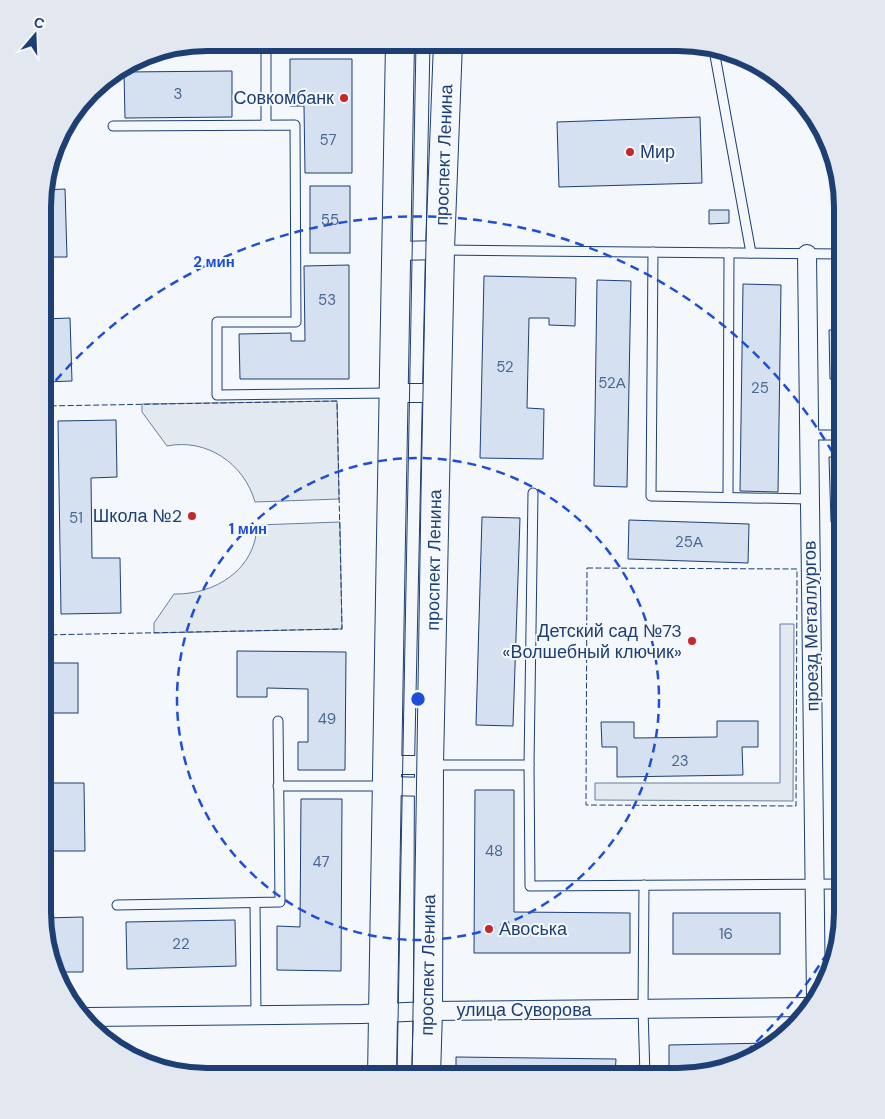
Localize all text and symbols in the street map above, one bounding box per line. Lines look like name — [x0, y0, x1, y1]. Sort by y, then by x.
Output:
north arrow — [10, 10, 60, 60]
text: С — [32, 13, 47, 33]
street label: проспект Ленина — [430, 83, 458, 226]
house number: 3 — [174, 84, 182, 104]
place label: Совкомбанк — [233, 86, 334, 110]
marker: Совкомбанк — [338, 92, 350, 104]
house number: 57 — [320, 130, 336, 150]
place label: Мир — [640, 140, 675, 164]
marker: Мир — [624, 146, 636, 158]
house number: 55 — [321, 210, 339, 230]
text: 2 мин — [193, 252, 235, 272]
house number: 53 — [318, 290, 336, 310]
house number: 52 — [496, 357, 514, 377]
house number: 52А — [598, 373, 626, 393]
house number: 25 — [751, 378, 769, 398]
street label: проспект Ленина — [421, 488, 447, 631]
place label: Школа №2 — [93, 504, 182, 528]
house number: 51 — [69, 508, 83, 528]
marker: Школа №2 — [186, 510, 198, 522]
text: 1 мин — [229, 519, 267, 539]
house number: 25А — [675, 532, 703, 552]
street label: проезд Металлургов — [798, 540, 824, 712]
place label: Детский сад №73 «Волшебный ключик» — [502, 619, 682, 664]
marker: Детский сад №73 «Волшебный ключик» — [686, 635, 698, 647]
centre of rings — [409, 690, 427, 708]
house number: 49 — [318, 709, 336, 729]
house number: 23 — [671, 751, 689, 771]
house number: 48 — [485, 841, 503, 861]
house number: 47 — [312, 852, 330, 872]
street label: проспект Ленина — [415, 893, 441, 1036]
place label: Авоська — [499, 917, 568, 941]
marker: Авоська — [483, 923, 495, 935]
house number: 16 — [719, 924, 733, 944]
house number: 22 — [172, 934, 190, 954]
street label: улица Суворова — [456, 998, 592, 1022]

